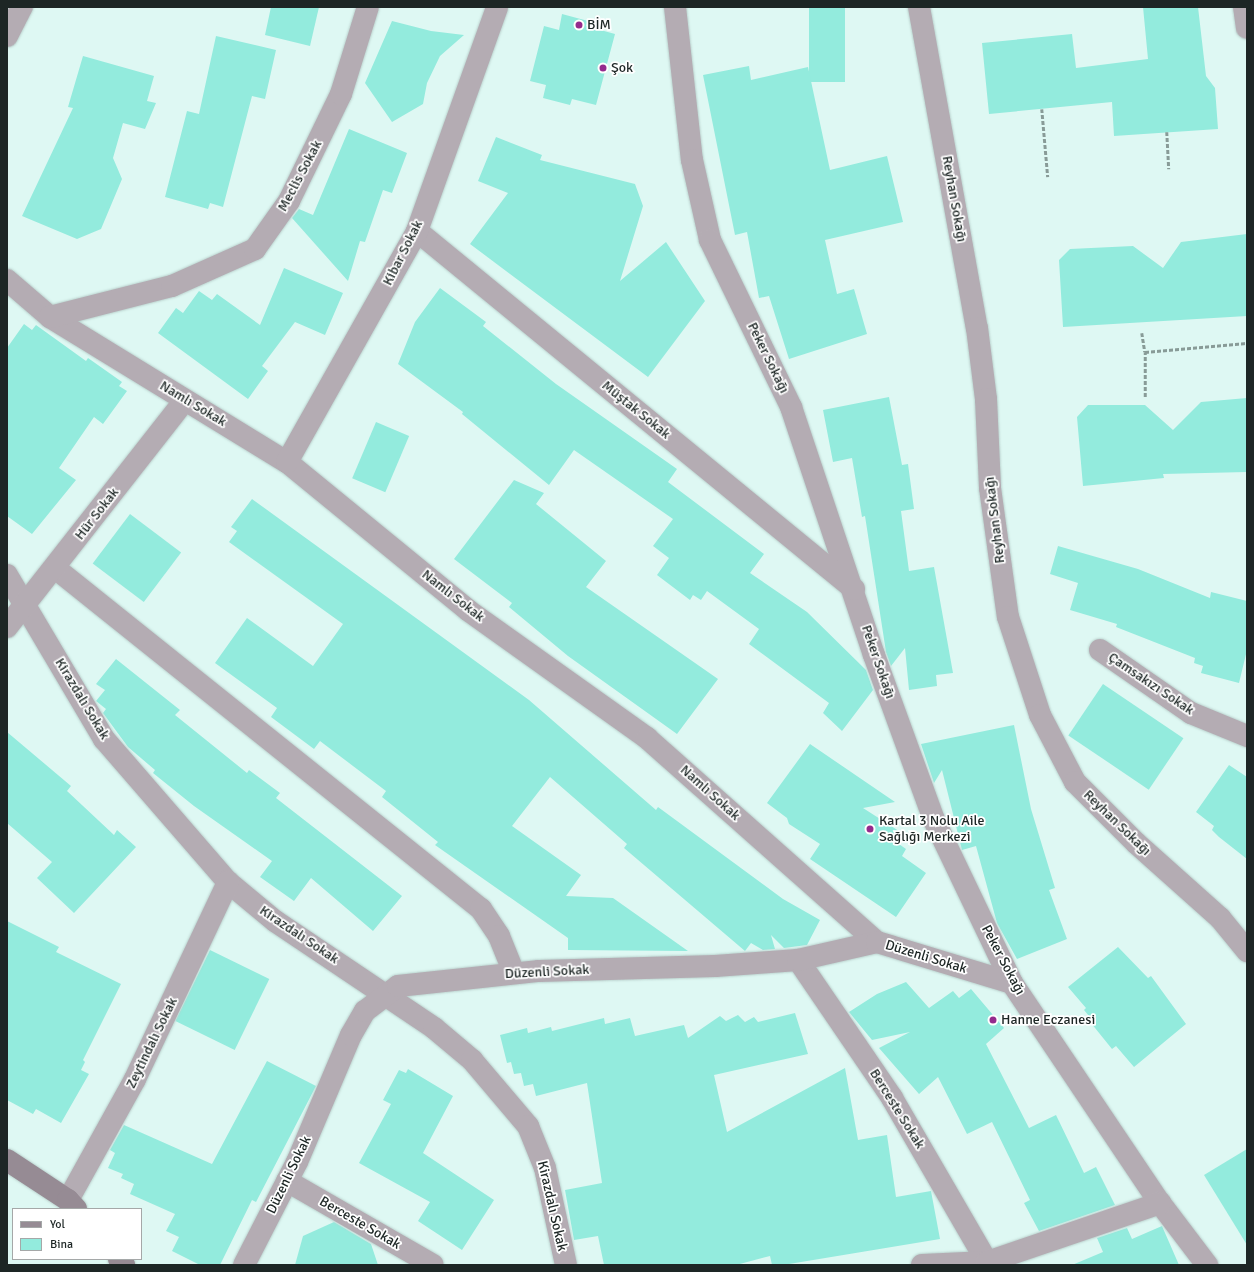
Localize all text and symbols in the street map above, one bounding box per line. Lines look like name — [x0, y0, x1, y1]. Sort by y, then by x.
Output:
place label: BİM — [587, 17, 611, 33]
marker: BİM — [574, 20, 584, 30]
place label: Şok — [611, 60, 633, 76]
marker: Şok — [598, 63, 608, 73]
street label: Meclis Sokak — [274, 138, 326, 214]
street label: Reyhan Sokağı — [938, 155, 970, 243]
street label: Kibar Sokak — [379, 218, 427, 288]
street label: Peker Sokağı — [744, 320, 792, 396]
street label: Müştak Sokak — [598, 377, 674, 443]
street label: Namlı Sokak — [157, 378, 229, 430]
street label: Reyhan Sokağı — [981, 476, 1009, 564]
street label: Hür Sokak — [71, 485, 123, 543]
street label: Namlı Sokak — [418, 566, 488, 626]
street label: Peker Sokağı — [858, 623, 898, 701]
street label: Çamsakızı Sokak — [1105, 649, 1197, 719]
street label: Kirazdalı Sokak — [51, 655, 113, 743]
street label: Namlı Sokak — [677, 762, 743, 824]
street label: Reyhan Sokağı — [1080, 787, 1154, 859]
place label: Kartal 3 Nolu Aile Sağlığı Merkezi — [879, 813, 985, 846]
marker: Kartal 3 Nolu Aile Sağlığı Merkezi — [864, 823, 876, 835]
street label: Kirazdalı Sokak — [256, 902, 342, 968]
street label: Peker Sokağı — [978, 922, 1028, 998]
street label: Düzenli Sokak — [883, 937, 969, 977]
street label: Düzenli Sokak — [504, 961, 590, 983]
street label: Zeytindalı Sokak — [123, 995, 181, 1091]
place label: Hanne Eczanesi — [1001, 1012, 1095, 1028]
marker: Hanne Eczanesi — [988, 1015, 998, 1025]
street label: Berceste Sokak — [866, 1066, 928, 1152]
street label: Düzenli Sokak — [263, 1133, 315, 1217]
street label: Kirazdalı Sokak — [533, 1159, 571, 1253]
street label: Berceste Sokak — [316, 1193, 404, 1253]
legend — [12, 1208, 142, 1260]
text: Yol — [50, 1217, 65, 1232]
text: Bina — [50, 1237, 73, 1252]

